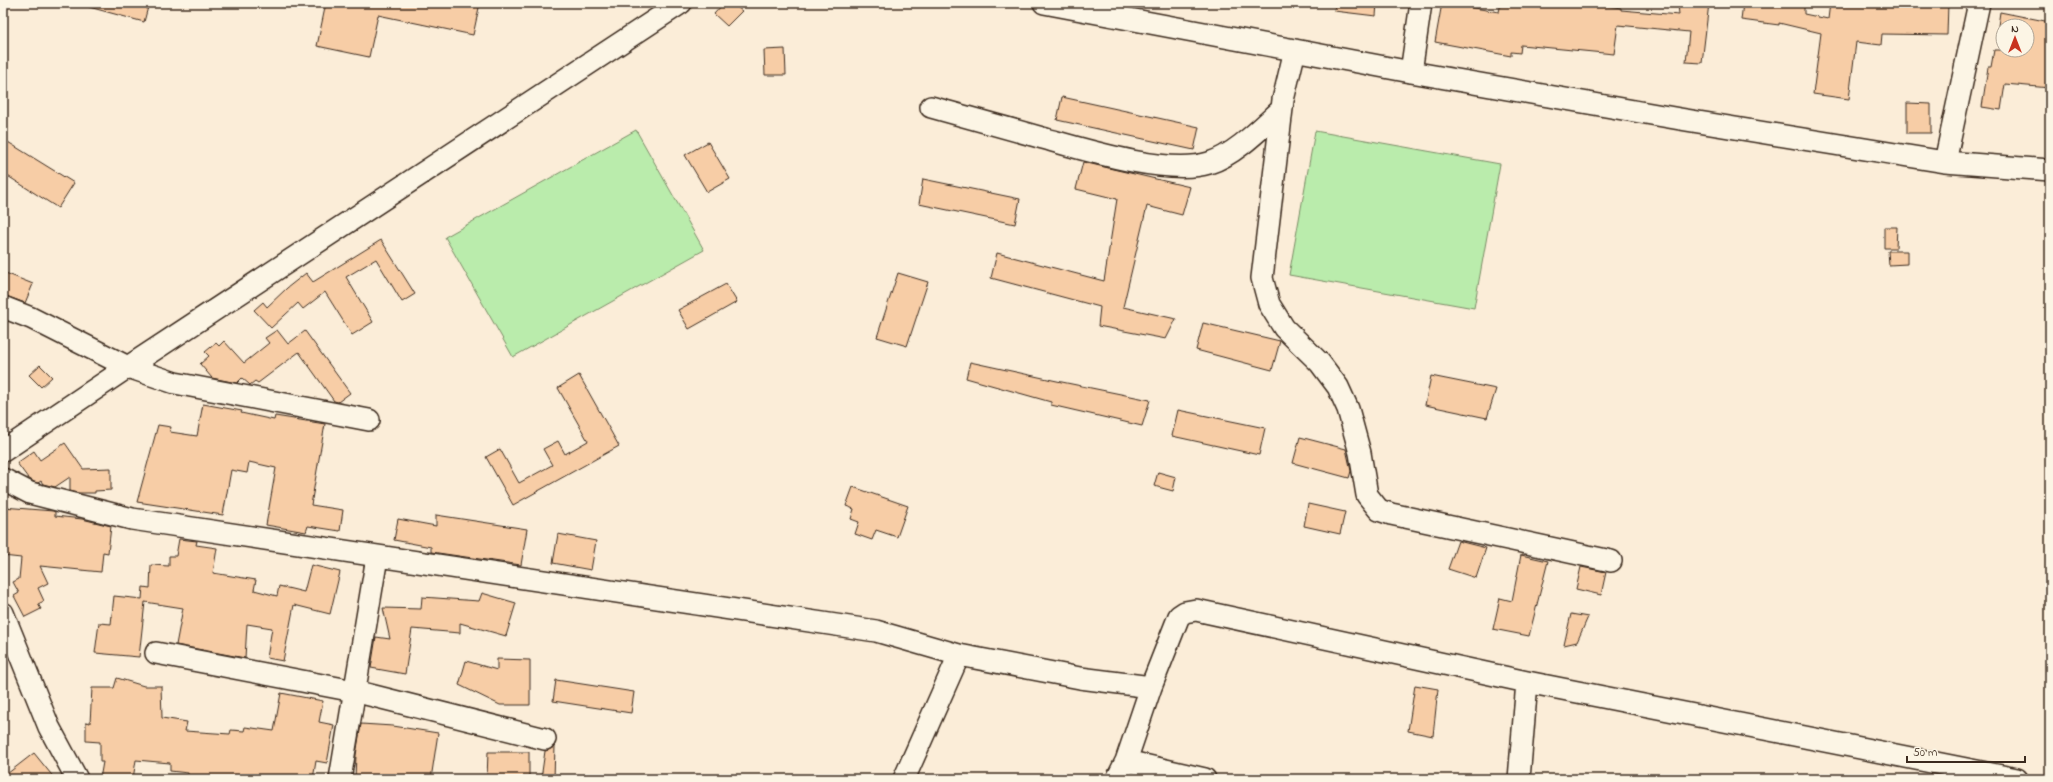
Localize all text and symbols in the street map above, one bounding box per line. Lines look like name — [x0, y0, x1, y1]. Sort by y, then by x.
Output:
north arrow — [1995, 18, 2035, 58]
text: N — [2011, 21, 2019, 37]
scale bar — [1907, 738, 2025, 764]
text: 50 m — [1913, 744, 1937, 762]

